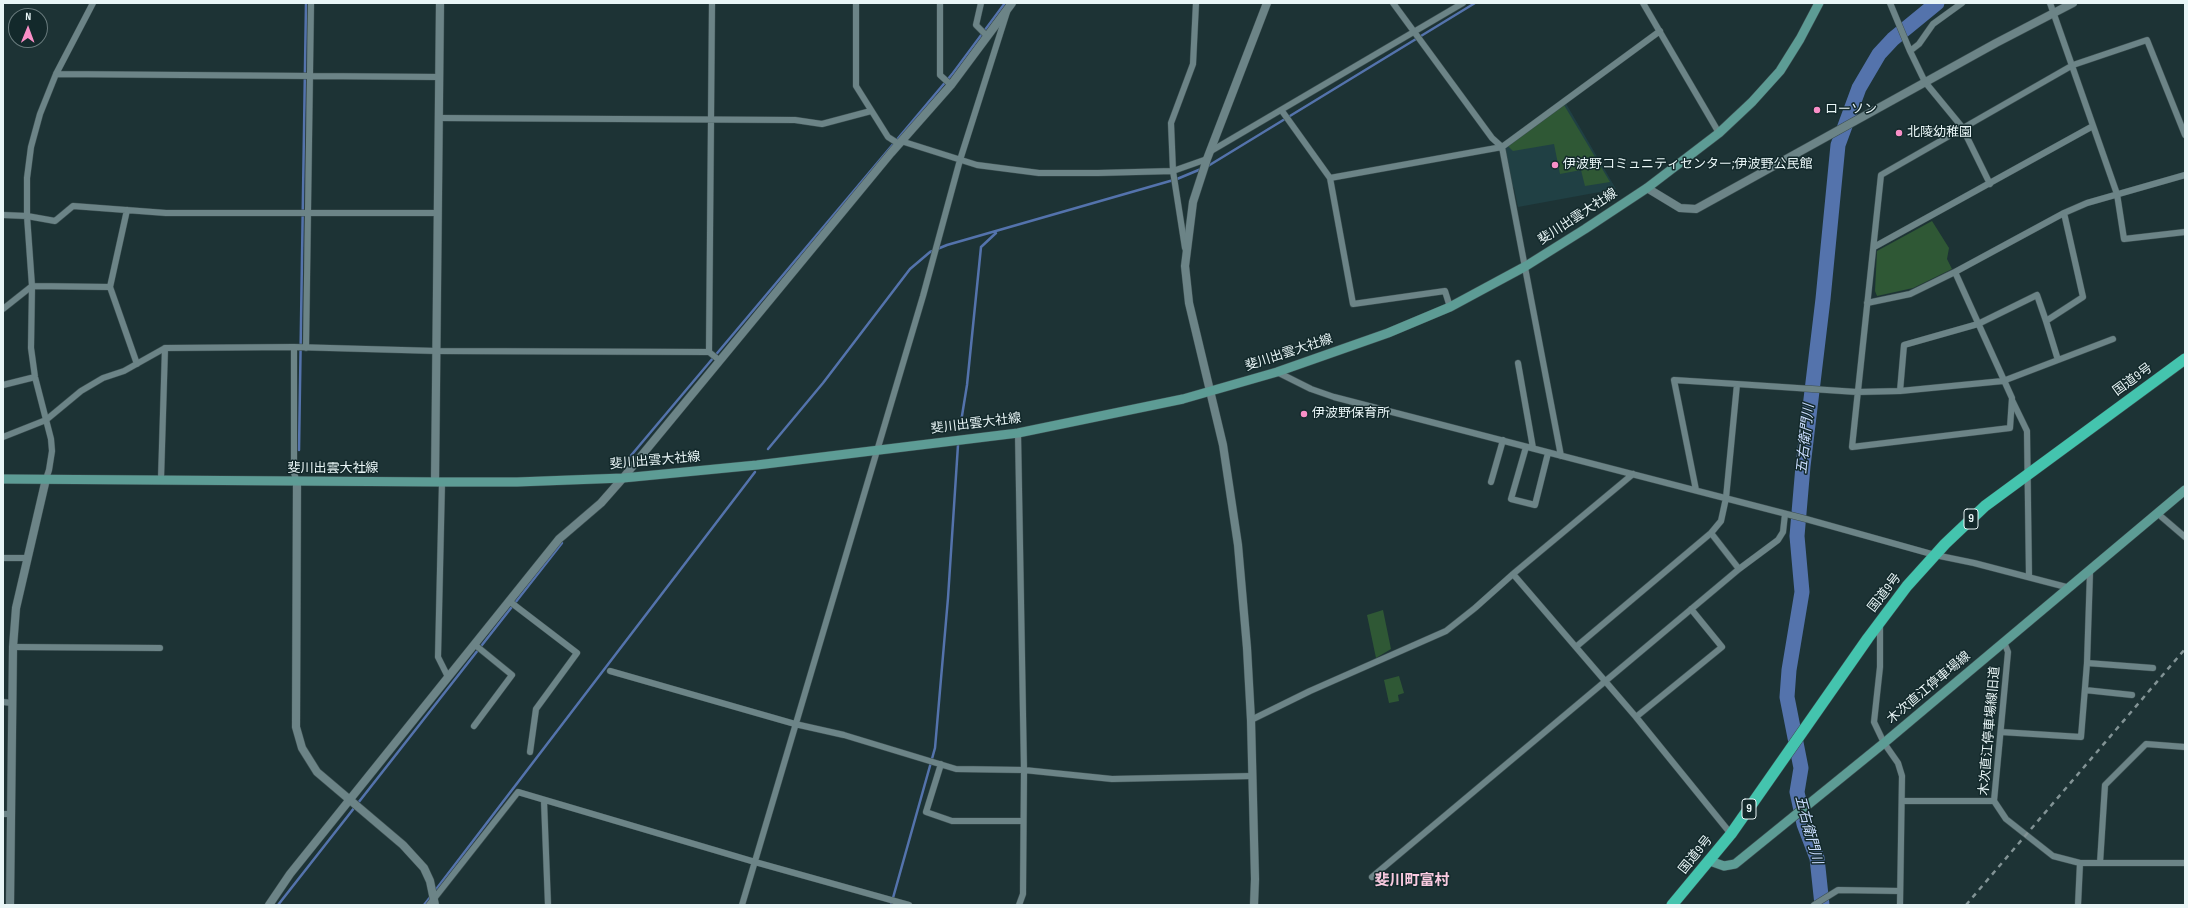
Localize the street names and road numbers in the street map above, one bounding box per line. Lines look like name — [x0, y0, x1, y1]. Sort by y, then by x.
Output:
street label: 斐川出雲大社線 — [1536, 186, 1620, 248]
street label: 斐川出雲大社線 — [1243, 332, 1335, 374]
street label: 国道9号 — [2110, 361, 2156, 399]
street label: 斐川出雲大社線 — [930, 411, 1022, 437]
street label: 斐川出雲大社線 — [609, 449, 701, 473]
street label: 斐川出雲大社線 — [288, 461, 378, 477]
road number: 9 — [1964, 509, 1978, 529]
street label: 国道9号 — [1865, 571, 1905, 615]
street label: 木次直江停車場線 — [1884, 649, 1974, 727]
street label: 木次直江停車場線旧道 — [1977, 666, 2003, 796]
road number: 9 — [1742, 799, 1756, 819]
street label: 国道9号 — [1676, 833, 1716, 877]

